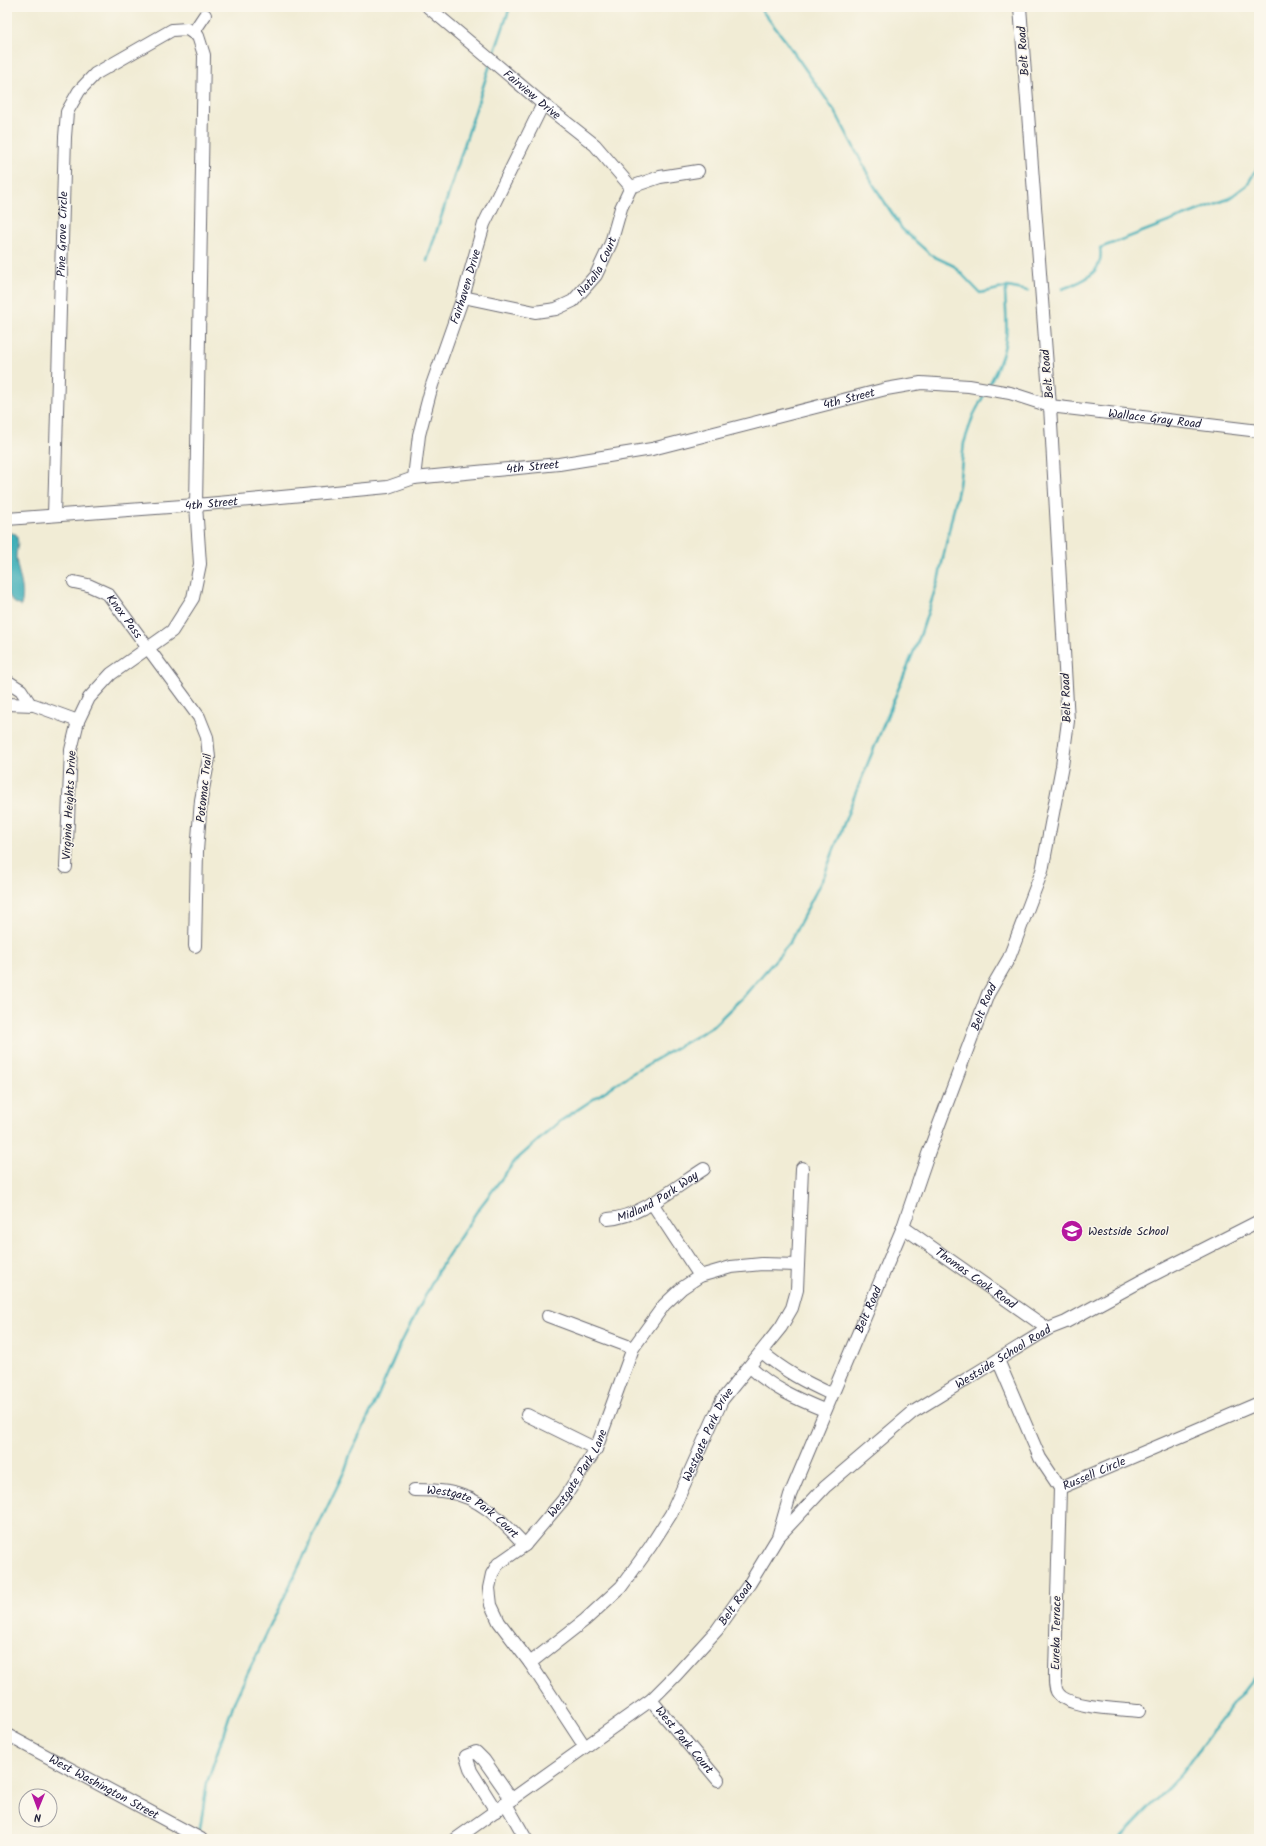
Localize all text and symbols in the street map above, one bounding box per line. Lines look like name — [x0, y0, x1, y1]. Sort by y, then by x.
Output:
street label: Belt Road — [1012, 25, 1035, 76]
street label: Fairview Drive — [499, 65, 565, 125]
street label: Pine Grove Circle — [52, 190, 73, 277]
street label: Natalia Court — [572, 234, 622, 301]
street label: Fairhaven Drive — [445, 246, 486, 327]
street label: Belt Road — [1036, 347, 1059, 399]
street label: 4th Street — [821, 383, 877, 415]
street label: Wallace Gray Road — [1107, 404, 1203, 434]
street label: 4th Street — [505, 455, 560, 479]
street label: 4th Street — [184, 492, 239, 516]
street label: Knox Pass — [101, 590, 147, 643]
street label: Belt Road — [1056, 672, 1077, 723]
street label: Virginia Heights Drive — [57, 749, 82, 860]
street label: Potomac Trail — [191, 753, 218, 823]
street label: Belt Road — [966, 979, 1003, 1033]
street label: Midland Park Way — [615, 1166, 703, 1228]
school or university icon: Westside School — [1059, 1218, 1085, 1244]
place label: Westside School — [1088, 1222, 1169, 1241]
street label: Thomas Cook Road — [931, 1243, 1021, 1315]
street label: Belt Road — [850, 1282, 887, 1336]
street label: Westside School Road — [952, 1320, 1056, 1394]
street label: Westgate Park Drive — [678, 1383, 739, 1485]
street label: Westgate Park Lane — [543, 1426, 613, 1522]
street label: Russell Circle — [1060, 1452, 1129, 1496]
street label: Westgate Park Court — [426, 1481, 523, 1543]
street label: Belt Road — [714, 1577, 759, 1630]
street label: Eureka Terrace — [1046, 1595, 1067, 1670]
street label: West Park Court — [650, 1702, 718, 1778]
street label: West Washington Street — [45, 1750, 163, 1825]
north arrow — [18, 1788, 58, 1828]
text: N — [34, 1808, 41, 1826]

